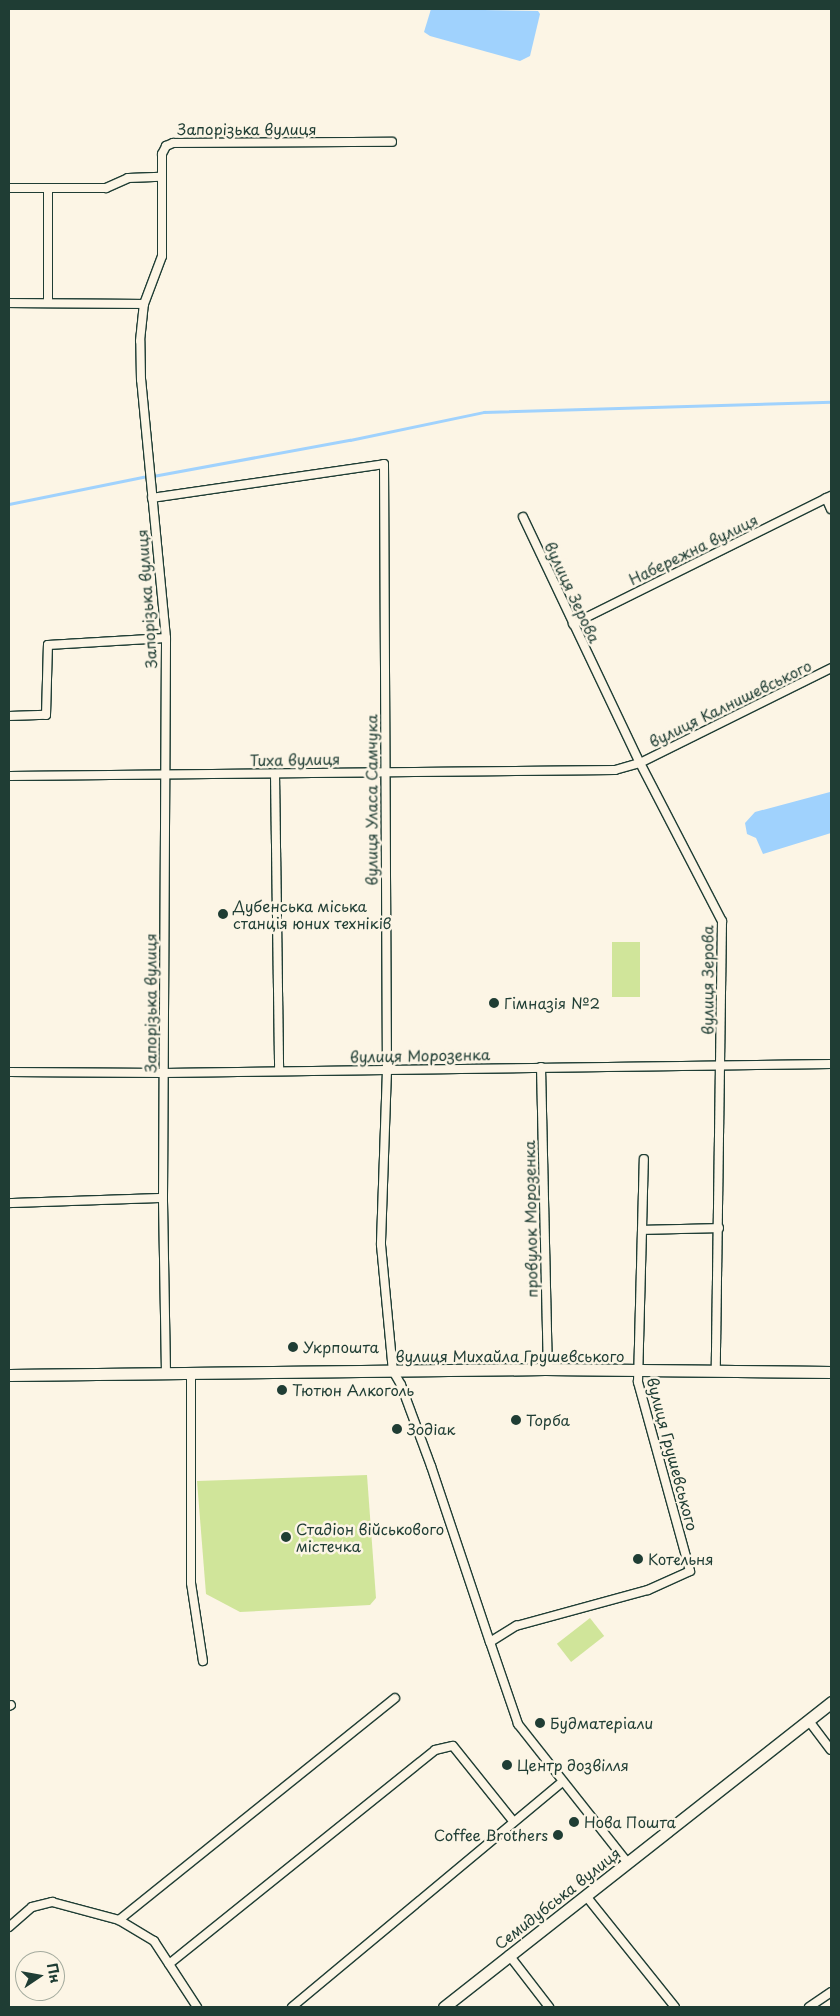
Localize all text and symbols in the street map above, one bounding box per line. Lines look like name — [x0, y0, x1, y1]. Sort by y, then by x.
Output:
street label: Запорізька вулиця — [177, 120, 317, 138]
street label: Набережна вулиця — [625, 510, 761, 588]
street label: Запорізька вулиця — [132, 529, 160, 669]
street label: вулиця Зерова — [542, 538, 604, 646]
street label: вулиця Калнишевського — [646, 656, 814, 750]
street label: вулиця Уласа Самчука — [362, 714, 380, 886]
street label: Тиха вулиця — [249, 749, 341, 769]
place label: Дубенська міська станція юних техніків — [233, 896, 393, 931]
marker: Дубенська міська станція юних техніків — [217, 908, 229, 920]
street label: вулиця Зерова — [698, 925, 716, 1035]
street label: Запорізька вулиця — [141, 933, 159, 1073]
place label: Гімназія №2 — [504, 994, 600, 1012]
marker: Гімназія №2 — [488, 997, 500, 1009]
street label: вулиця Морозенка — [350, 1045, 490, 1065]
street label: провулок Морозенка — [520, 1140, 540, 1298]
place label: Укрпошта — [303, 1338, 379, 1356]
marker: Укрпошта — [287, 1341, 299, 1353]
street label: вулиця Михайла Грушевського — [395, 1347, 625, 1365]
street label: вулиця Грушевського — [644, 1375, 702, 1533]
place label: Тютюн Алкоголь — [292, 1381, 415, 1399]
marker: Тютюн Алкоголь — [276, 1384, 288, 1396]
place label: Торба — [526, 1411, 570, 1429]
marker: Торба — [510, 1414, 522, 1426]
place label: Зодіак — [407, 1420, 455, 1438]
marker: Зодіак — [391, 1423, 403, 1435]
place label: Стадіон військового містечка — [296, 1519, 445, 1554]
marker: Стадіон військового містечка — [280, 1531, 292, 1543]
place label: Котельня — [648, 1550, 713, 1568]
marker: Котельня — [632, 1553, 644, 1565]
place label: Будматеріали — [550, 1714, 653, 1732]
marker: Будматеріали — [534, 1717, 546, 1729]
place label: Центр дозвілля — [517, 1756, 629, 1774]
marker: Центр дозвілля — [501, 1759, 513, 1771]
place label: Нова Пошта — [584, 1813, 677, 1831]
marker: Нова Пошта — [568, 1816, 580, 1828]
place label: Coffee Brothers — [433, 1826, 548, 1844]
marker: Coffee Brothers — [552, 1829, 564, 1841]
street label: Семидубська вулиця — [490, 1843, 624, 1953]
north arrow — [15, 1951, 65, 2001]
text: Пн — [42, 1961, 67, 1985]

